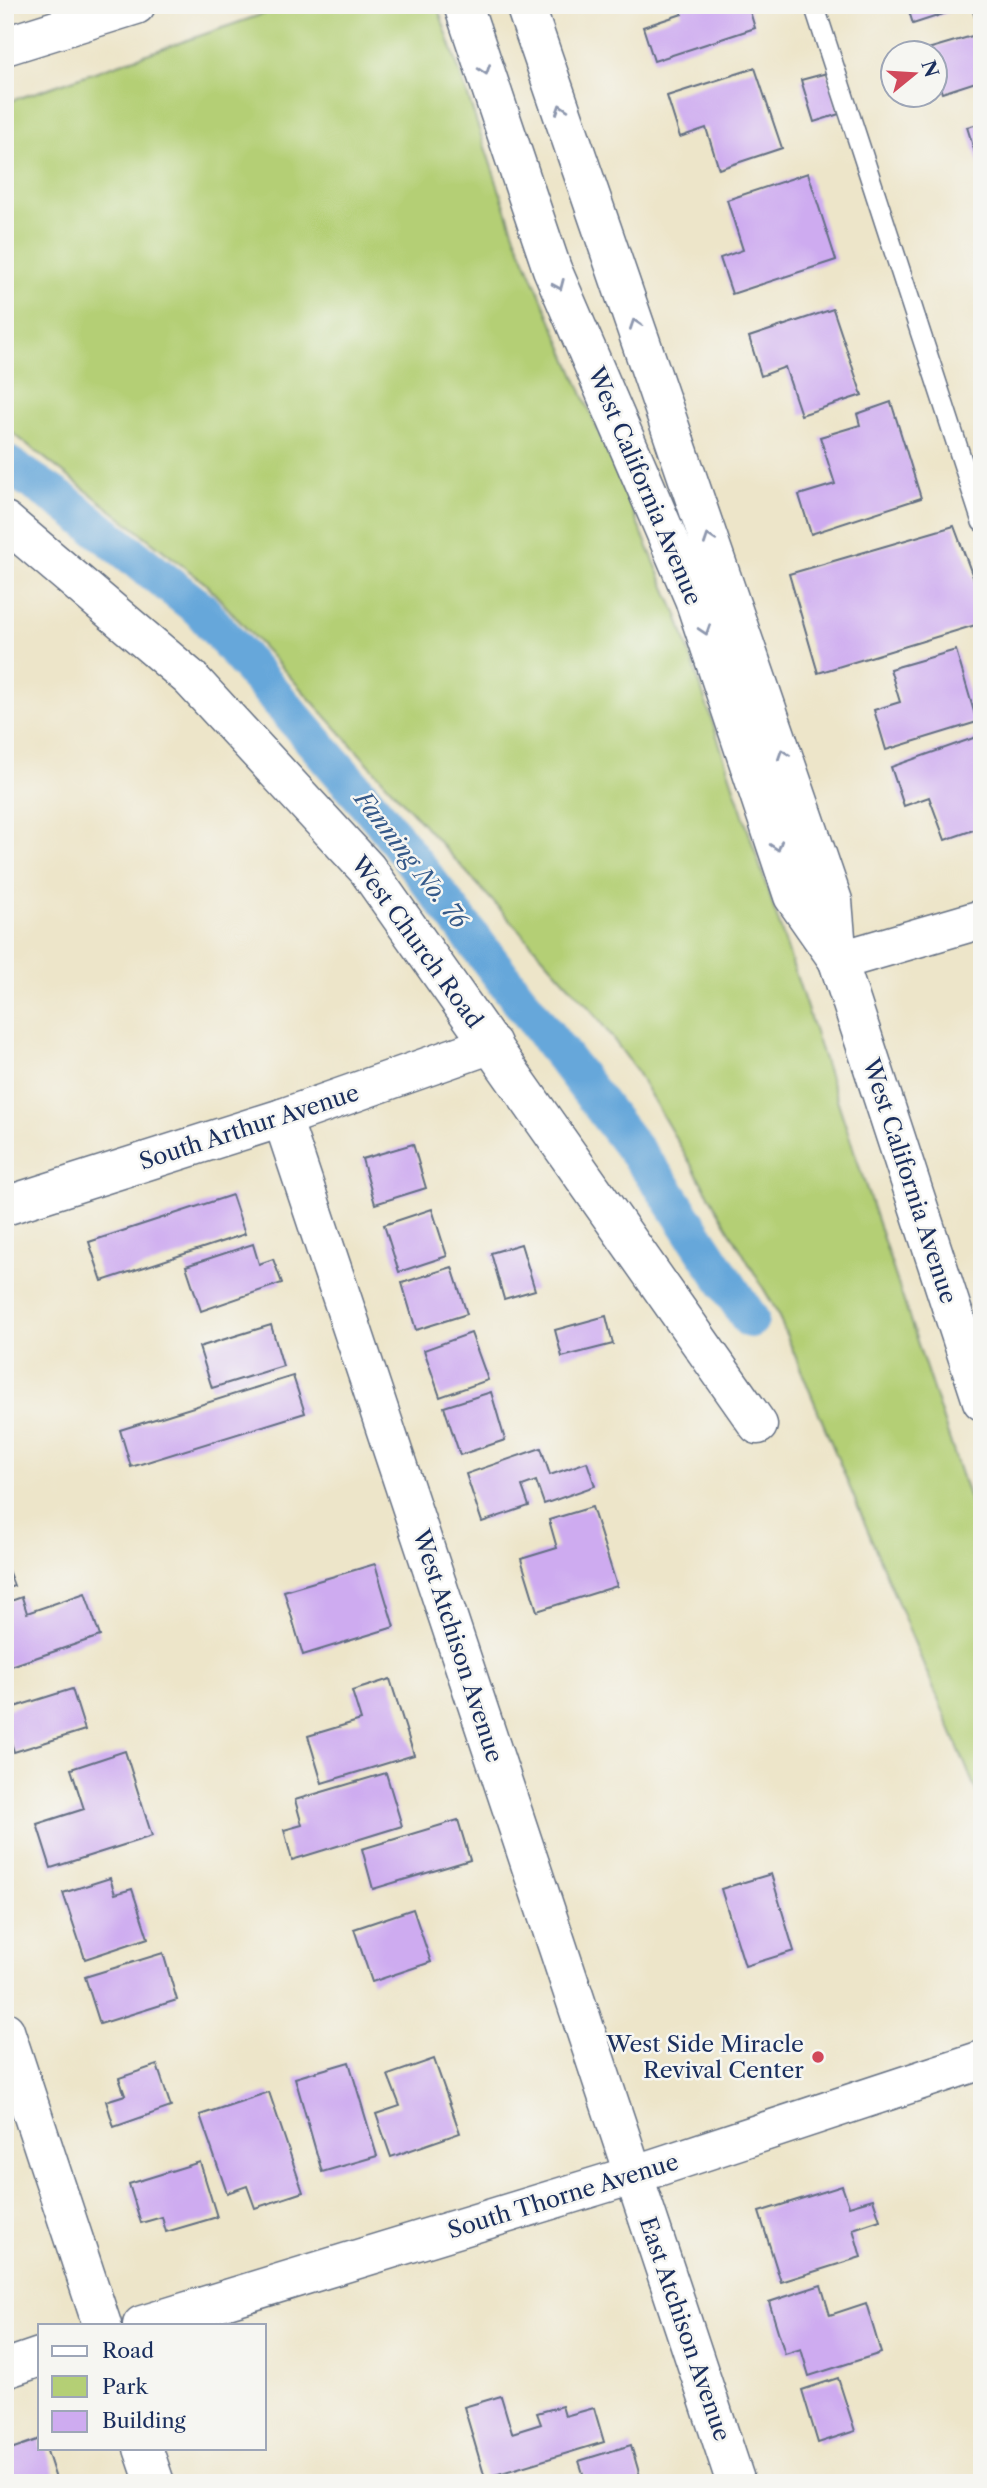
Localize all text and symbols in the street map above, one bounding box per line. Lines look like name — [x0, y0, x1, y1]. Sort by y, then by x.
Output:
north arrow — [878, 38, 948, 108]
text: N — [916, 57, 943, 80]
one-way arrow — [477, 63, 491, 76]
one-way arrow — [555, 104, 569, 116]
one-way arrow — [551, 278, 565, 290]
one-way arrow — [629, 319, 643, 331]
street label: West California Avenue — [582, 362, 708, 609]
one-way arrow — [703, 534, 717, 546]
one-way arrow — [697, 623, 711, 636]
one-way arrow — [777, 749, 791, 761]
water label: Fanning No. 76 — [347, 784, 475, 935]
one-way arrow — [769, 839, 783, 851]
street label: West Church Road — [345, 850, 489, 1033]
street label: West California Avenue — [857, 1054, 963, 1307]
street label: South Arthur Avenue — [136, 1078, 362, 1176]
street label: West Atchison Avenue — [407, 1525, 509, 1766]
place label: West Side Miracle Revival Center — [605, 2030, 804, 2084]
marker: West Side Miracle Revival Center — [810, 2049, 826, 2065]
street label: South Thorne Avenue — [444, 2148, 682, 2244]
street label: East Atchison Avenue — [634, 2213, 736, 2445]
legend — [38, 2324, 266, 2450]
text: Road — [102, 2338, 154, 2363]
text: Park — [102, 2374, 148, 2399]
text: Building — [102, 2408, 187, 2433]

